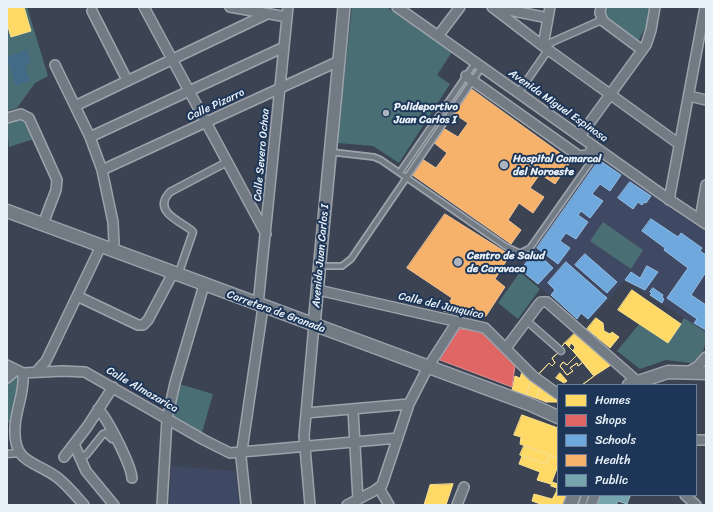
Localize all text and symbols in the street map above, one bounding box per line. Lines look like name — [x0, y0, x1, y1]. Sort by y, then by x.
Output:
street label: Avenida Miguel Espinosa — [506, 67, 610, 145]
street label: Calle Pizarro — [185, 86, 247, 124]
place label: Polideportivo Juan Carlos I — [394, 100, 458, 126]
street label: Calle Severo Ochoa — [251, 108, 273, 202]
marker: Polideportivo Juan Carlos I — [381, 108, 391, 118]
place label: Hospital Comarcal del Noroeste — [513, 152, 601, 178]
marker: Hospital Comarcal del Noroeste — [498, 159, 510, 171]
street label: Avenida Juan Carlos I — [310, 204, 332, 308]
place label: Centro de Salud de Caravaca — [467, 249, 545, 275]
marker: Centro de Salud de Caravaca — [452, 256, 464, 268]
street label: Carretera de Granada — [225, 288, 327, 336]
street label: Calle del Junquico — [397, 290, 485, 322]
street label: Calle Almazarica — [104, 364, 180, 416]
legend — [557, 384, 697, 496]
text: Homes — [595, 389, 631, 411]
text: Shops — [595, 409, 626, 431]
text: Schools — [595, 429, 636, 451]
text: Health — [595, 449, 631, 471]
text: Public — [595, 469, 628, 491]

